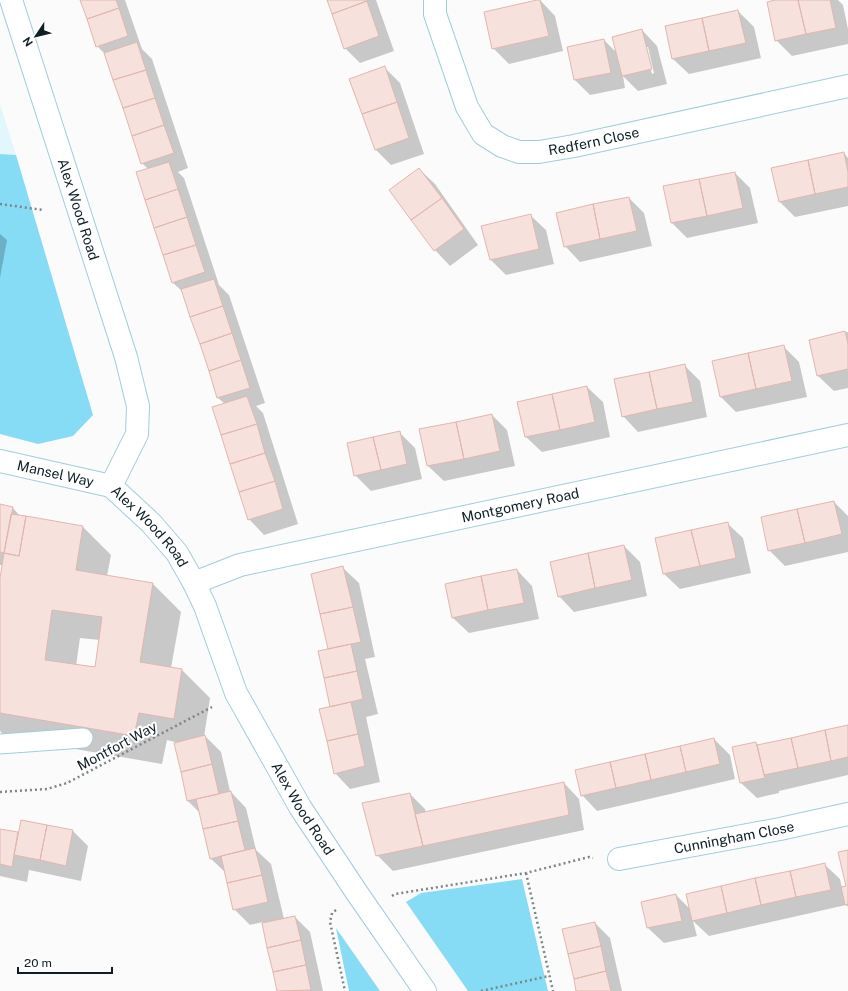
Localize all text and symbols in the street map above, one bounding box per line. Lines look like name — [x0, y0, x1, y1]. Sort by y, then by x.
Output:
north arrow — [16, 16, 56, 56]
text: N — [20, 35, 35, 49]
street label: Redfern Close — [547, 124, 641, 158]
street label: Alex Wood Road — [55, 157, 102, 262]
street label: Mansel Way — [16, 457, 96, 490]
street label: Alex Wood Road — [108, 482, 191, 570]
street label: Montgomery Road — [460, 485, 581, 525]
street label: Montfort Way — [74, 718, 160, 774]
street label: Alex Wood Road — [268, 759, 337, 858]
street label: Cunningham Close — [673, 818, 796, 857]
scale bar — [18, 949, 112, 975]
text: 20 m — [24, 956, 52, 970]

